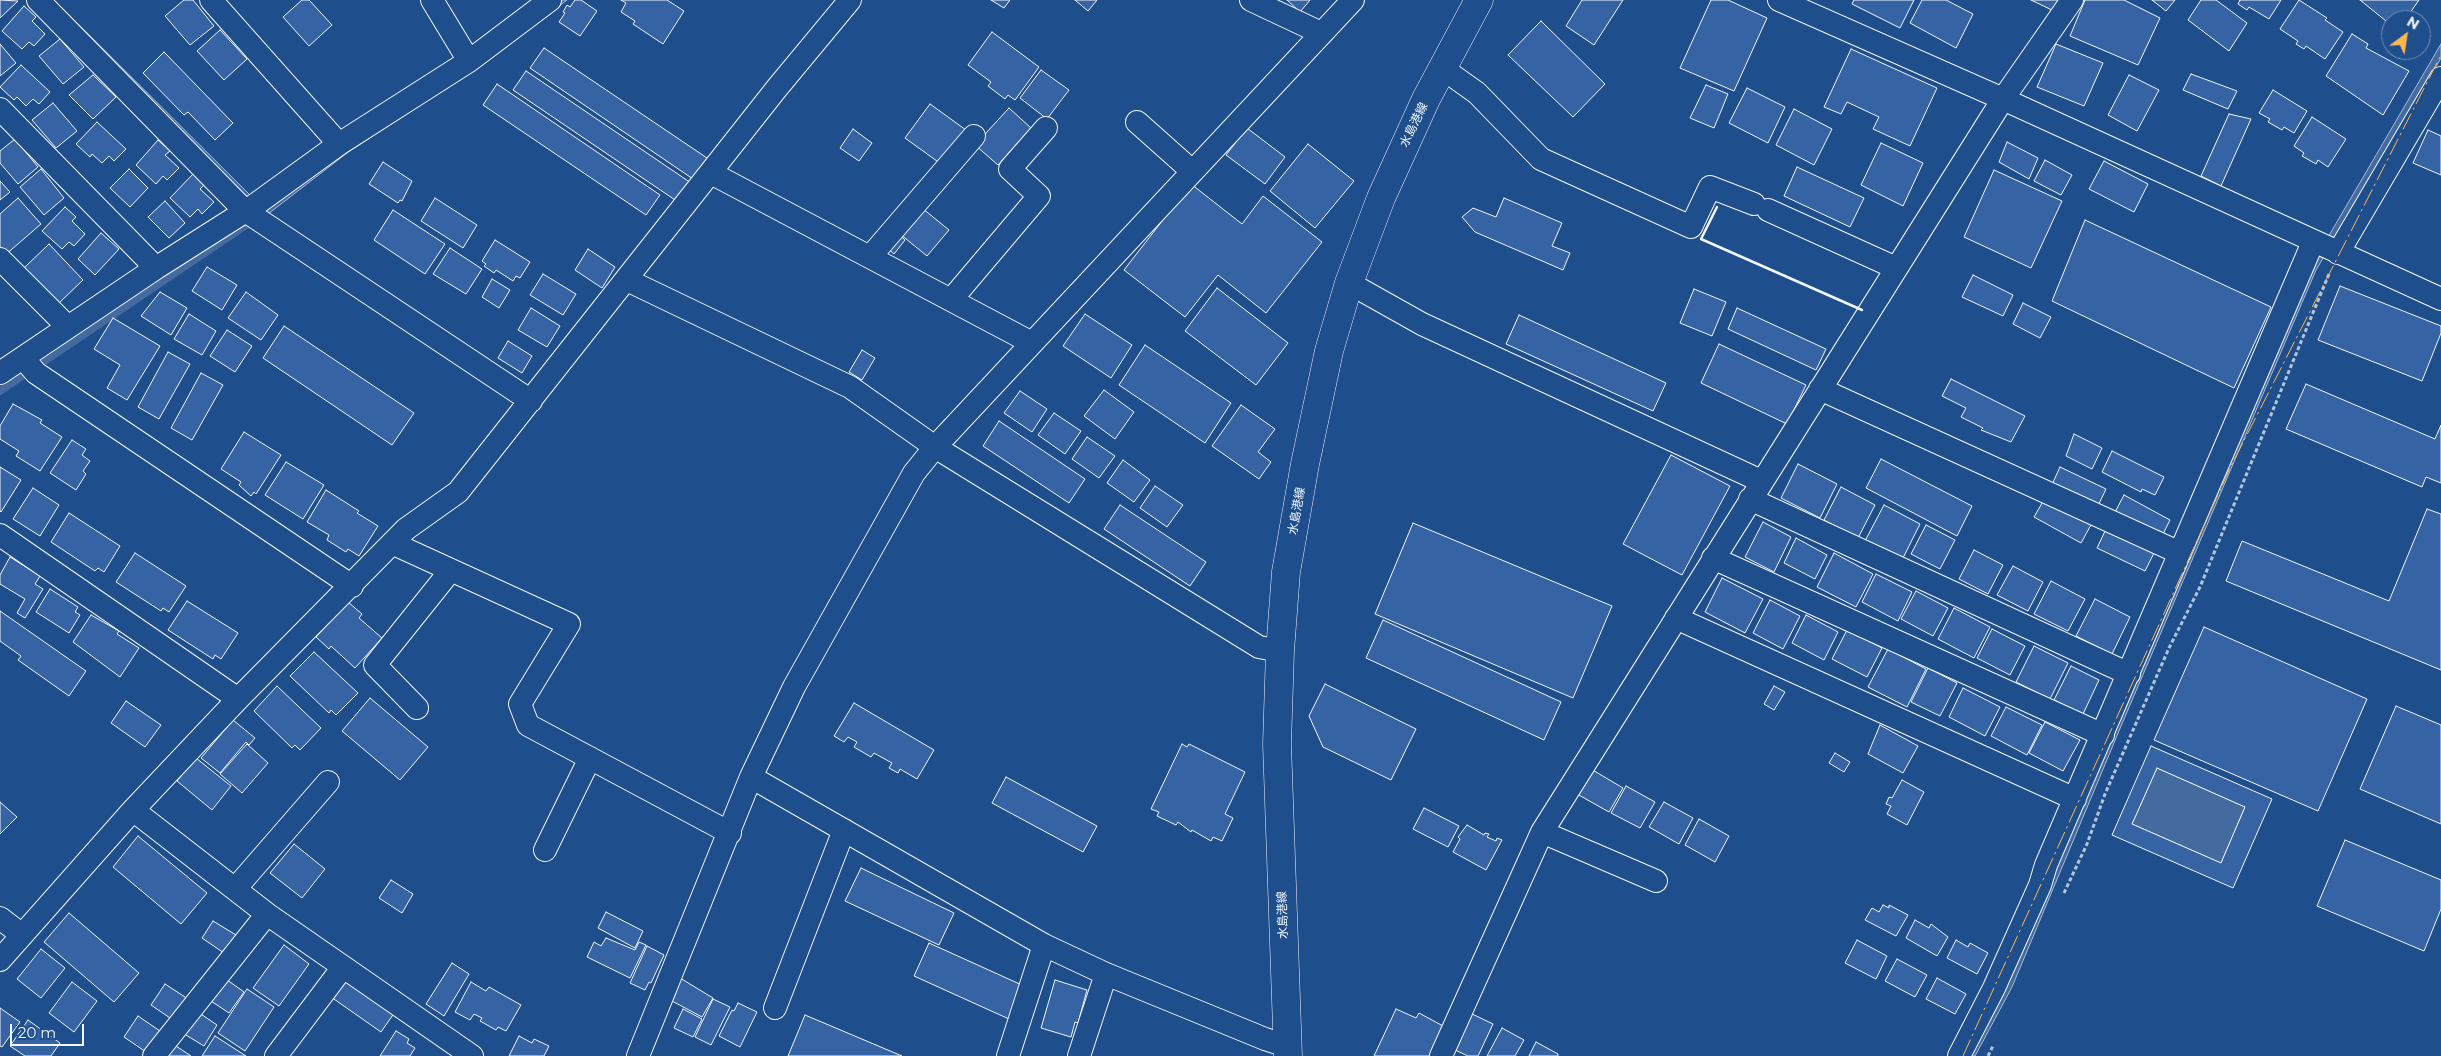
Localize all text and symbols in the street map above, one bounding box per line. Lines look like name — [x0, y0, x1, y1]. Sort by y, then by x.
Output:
north arrow — [2381, 10, 2431, 60]
text: N — [2404, 12, 2423, 34]
street label: 水島港線 — [1397, 100, 1431, 150]
street label: 水島港線 — [1286, 486, 1308, 536]
street label: 水島港線 — [1275, 891, 1291, 939]
scale bar — [12, 1014, 86, 1046]
text: 20 m — [18, 1023, 56, 1042]

